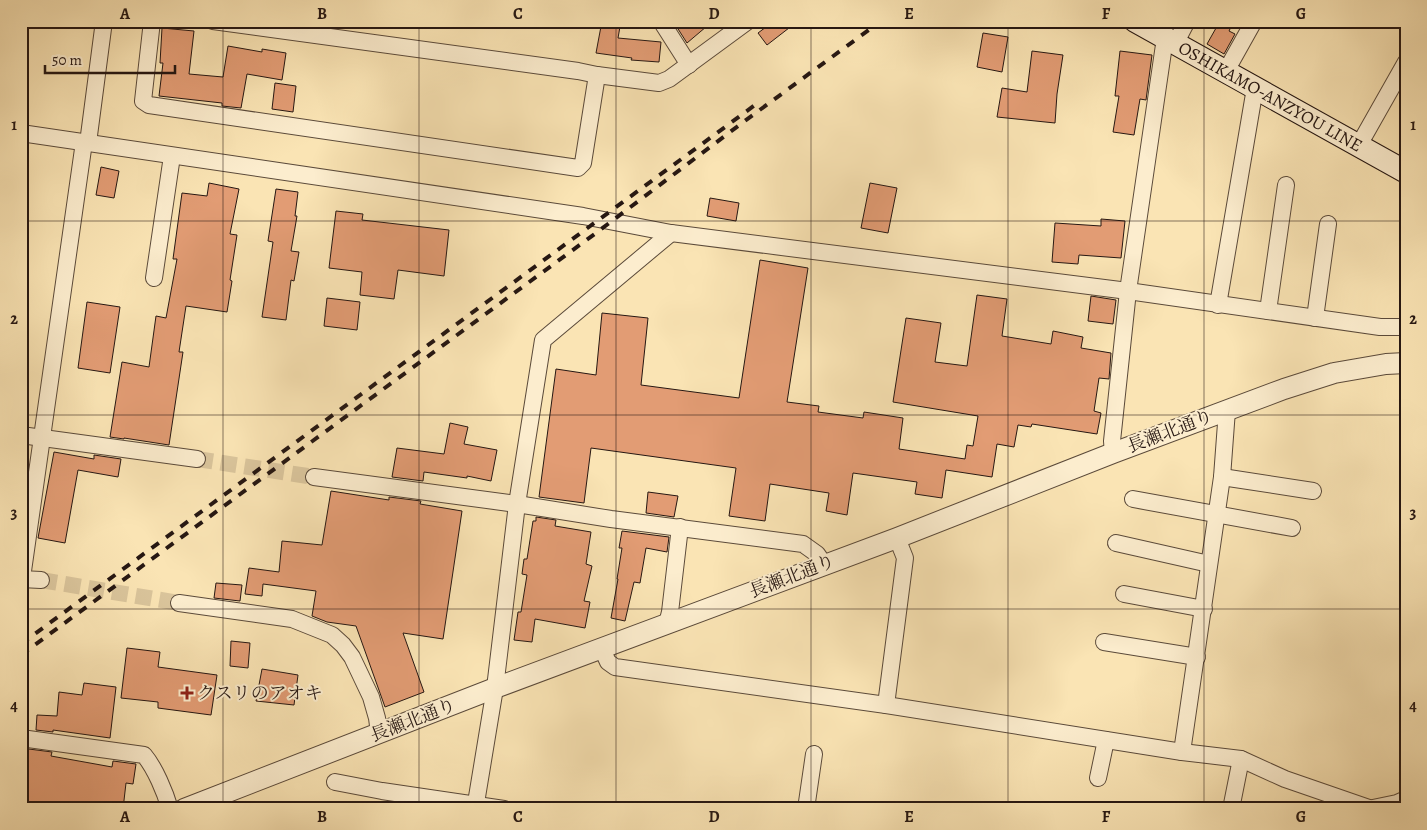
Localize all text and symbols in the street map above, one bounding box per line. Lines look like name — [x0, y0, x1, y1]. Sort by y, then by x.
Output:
text: A — [119, 3, 131, 25]
text: B — [317, 3, 327, 25]
text: C — [513, 3, 523, 25]
text: D — [708, 3, 720, 25]
text: E — [904, 3, 914, 25]
text: F — [1102, 3, 1111, 25]
text: G — [1296, 3, 1306, 25]
street label: OSHIKAMO-ANZYOU LINE — [1174, 35, 1367, 157]
scale bar — [45, 42, 175, 74]
text: 50 m — [52, 50, 82, 70]
text: 1 — [11, 114, 17, 136]
text: 1 — [1410, 114, 1416, 136]
text: 2 — [10, 308, 18, 330]
text: 2 — [1409, 308, 1417, 330]
street label: 長瀬北通り — [1124, 404, 1216, 458]
text: 3 — [11, 502, 18, 524]
text: 3 — [1410, 502, 1417, 524]
street label: 長瀬北通り — [746, 549, 838, 603]
place label: クスリのアオキ — [197, 681, 323, 705]
marker: クスリのアオキ — [181, 687, 193, 699]
street label: 長瀬北通り — [367, 693, 459, 747]
text: 4 — [10, 695, 18, 717]
text: 4 — [1409, 695, 1417, 717]
text: A — [119, 806, 131, 828]
text: B — [317, 806, 327, 828]
text: C — [513, 806, 523, 828]
text: D — [708, 806, 720, 828]
text: E — [904, 806, 914, 828]
text: F — [1102, 806, 1111, 828]
text: G — [1296, 806, 1306, 828]

